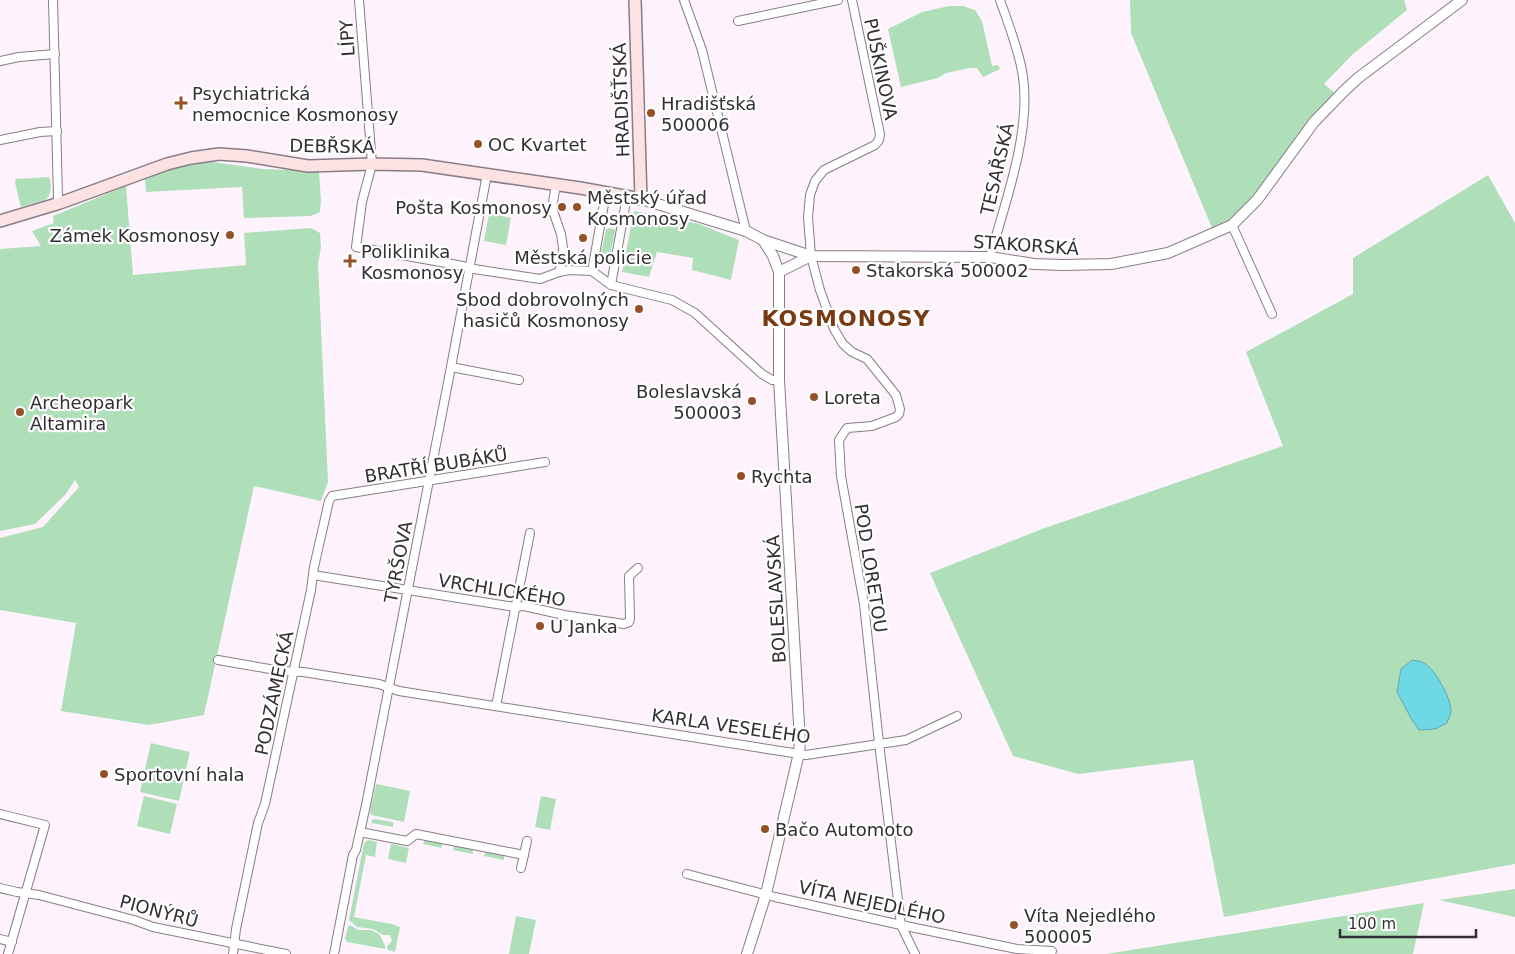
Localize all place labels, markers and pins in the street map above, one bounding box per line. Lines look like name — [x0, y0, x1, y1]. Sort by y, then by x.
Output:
place label: Psychiatrická nemocnice Kosmonosy — [192, 83, 399, 125]
place label: Hradišťská 500006 — [661, 93, 756, 135]
marker: Psychiatrická nemocnice Kosmonosy — [174, 96, 188, 110]
marker: Hradišťská 500006 — [645, 107, 657, 119]
place label: OC Kvartet — [488, 134, 587, 155]
marker: OC Kvartet — [472, 138, 484, 150]
place label: Městský úřad Kosmonosy — [587, 187, 707, 229]
place label: Pošta Kosmonosy — [395, 197, 552, 218]
marker: Pošta Kosmonosy — [556, 201, 568, 213]
marker: Městský úřad Kosmonosy — [571, 201, 583, 213]
place label: Zámek Kosmonosy — [50, 225, 220, 246]
marker: Zámek Kosmonosy — [224, 229, 236, 241]
marker: Městská policie — [577, 232, 589, 244]
place label: Poliklinika Kosmonosy — [361, 241, 464, 283]
place label: Městská policie — [514, 247, 652, 268]
marker: Poliklinika Kosmonosy — [343, 254, 357, 268]
place label: Stakorská 500002 — [866, 260, 1029, 281]
marker: Stakorská 500002 — [850, 264, 862, 276]
place label: Sbod dobrovolných hasičů Kosmonosy — [456, 289, 629, 331]
marker: Sbod dobrovolných hasičů Kosmonosy — [633, 303, 645, 315]
place label: Boleslavská 500003 — [636, 381, 742, 423]
place label: Loreta — [824, 387, 881, 408]
marker: Loreta — [808, 391, 820, 403]
place label: Archeopark Altamira — [30, 392, 134, 434]
marker: Boleslavská 500003 — [746, 395, 758, 407]
marker: Archeopark Altamira — [14, 406, 26, 418]
place label: Rychta — [751, 466, 813, 487]
marker: Rychta — [735, 470, 747, 482]
place label: U Janka — [550, 616, 618, 637]
marker: U Janka — [534, 620, 546, 632]
place label: Sportovní hala — [114, 764, 245, 785]
marker: Sportovní hala — [98, 768, 110, 780]
place label: Bačo Automoto — [775, 819, 913, 840]
marker: Bačo Automoto — [759, 823, 771, 835]
place label: Víta Nejedlého 500005 — [1024, 905, 1156, 947]
marker: Víta Nejedlého 500005 — [1008, 919, 1020, 931]

